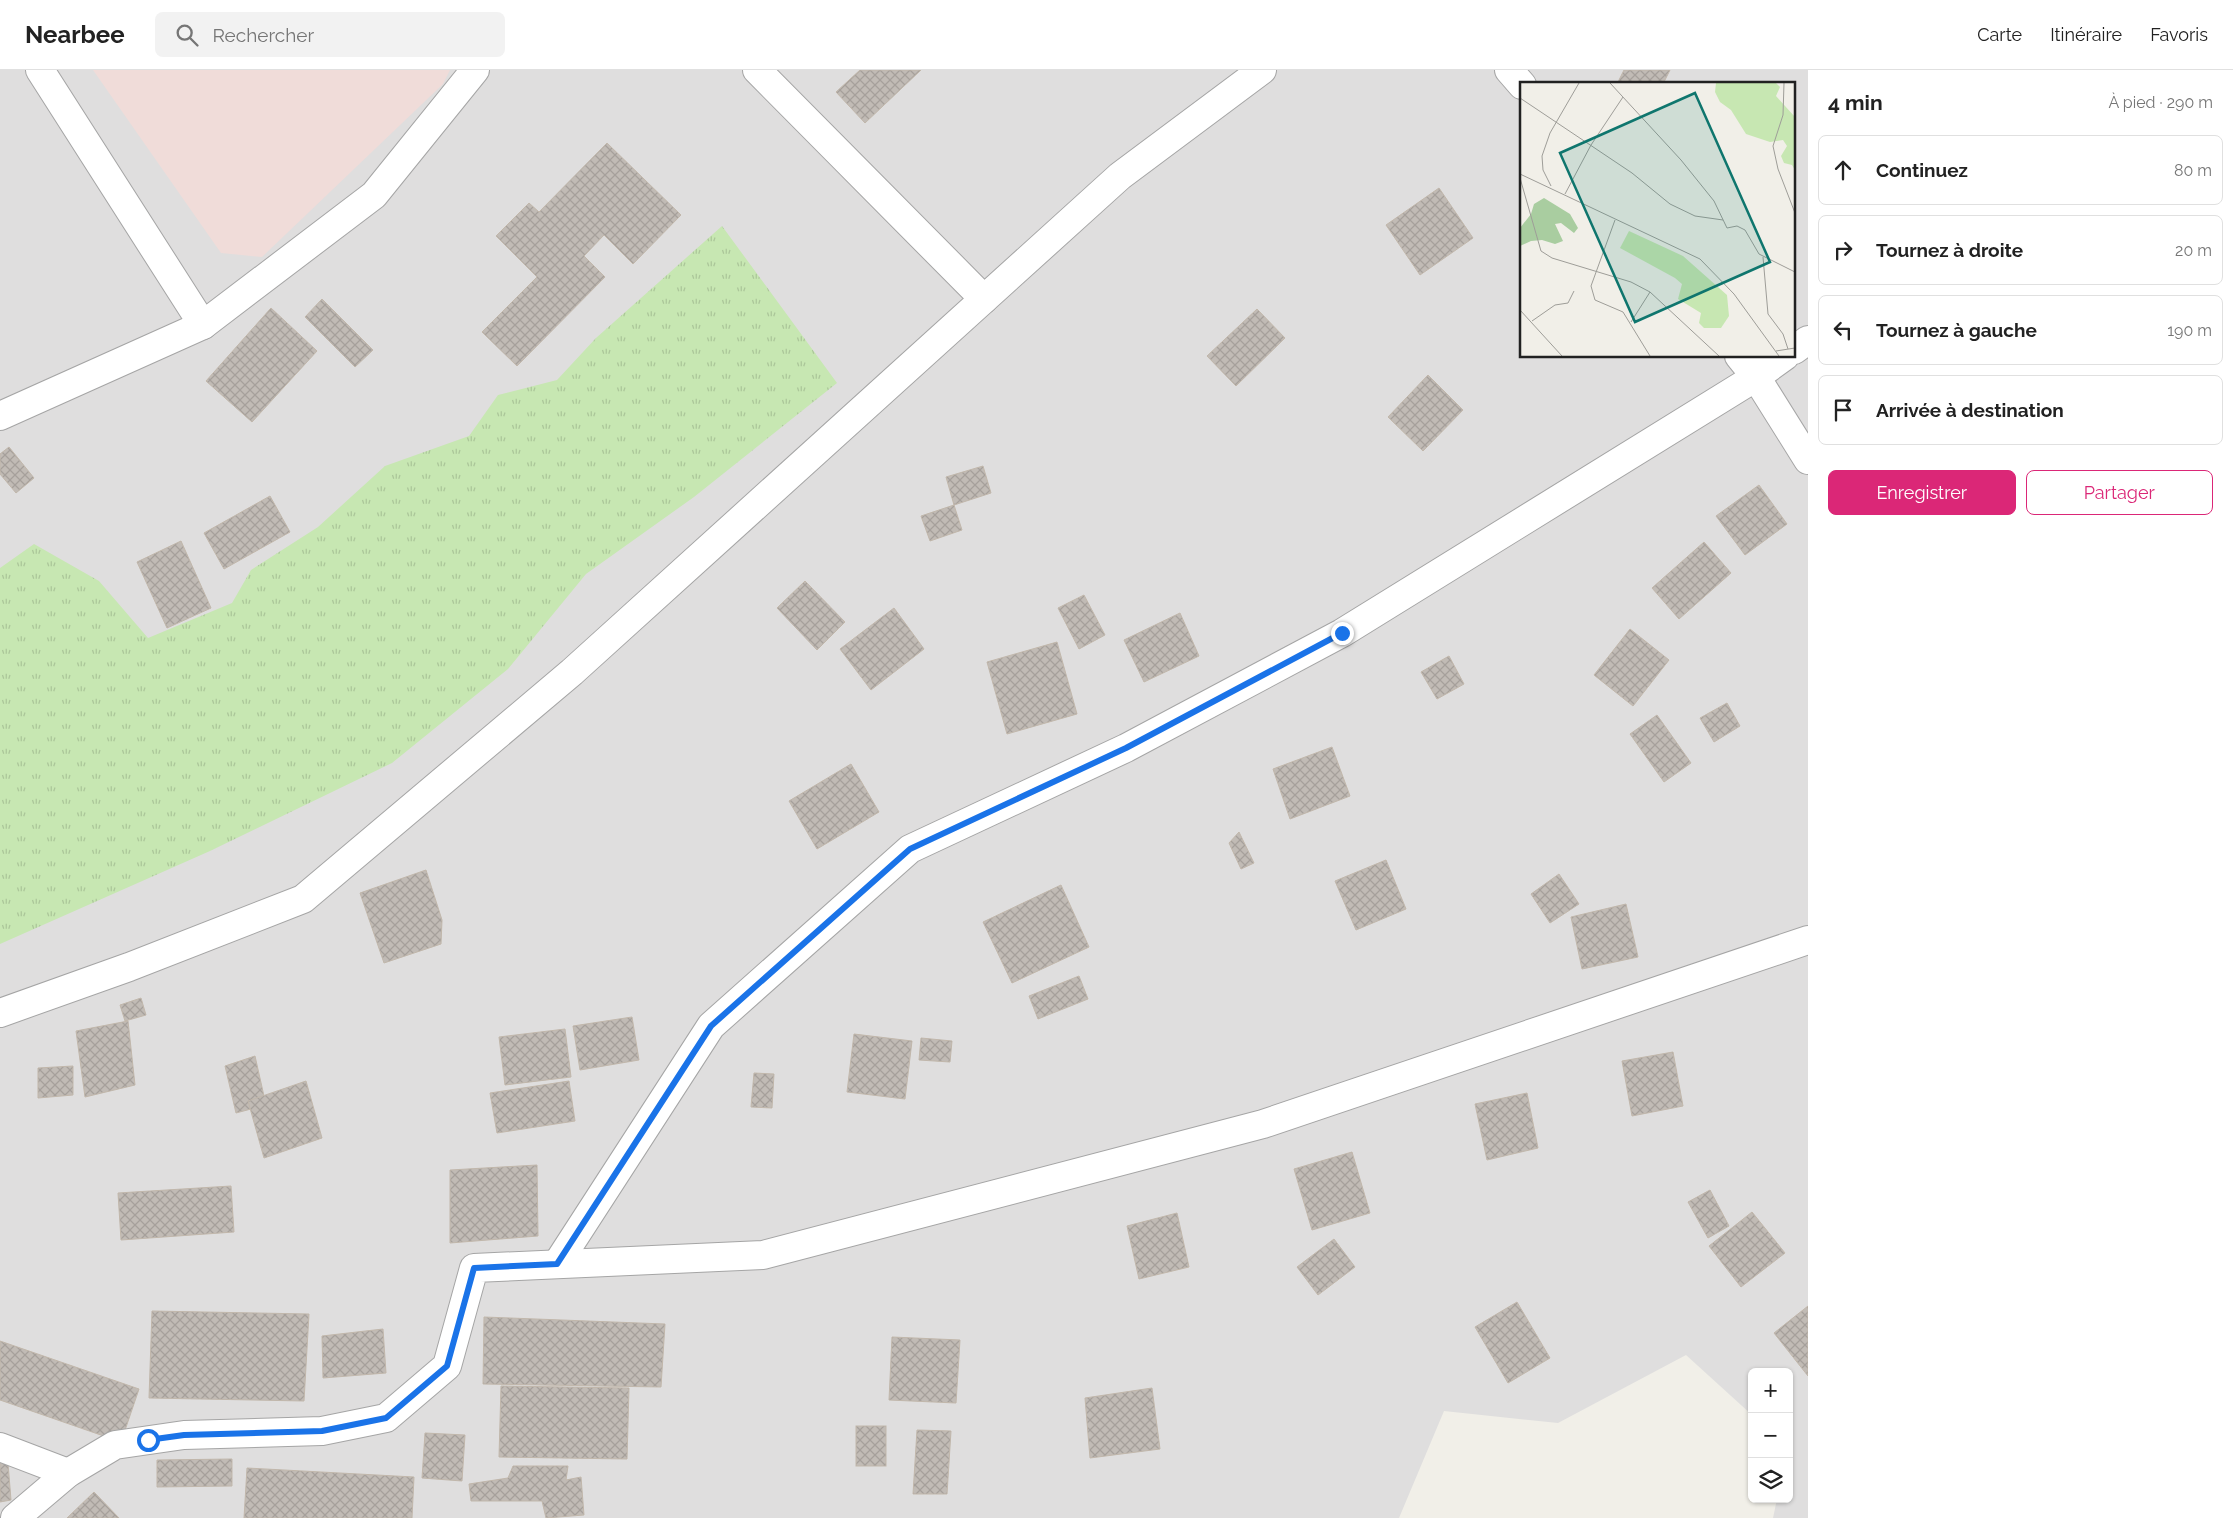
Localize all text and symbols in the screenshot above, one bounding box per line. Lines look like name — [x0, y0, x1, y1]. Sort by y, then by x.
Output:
search box — [155, 12, 505, 57]
text: Nearbee — [25, 20, 125, 49]
icon: search — [173, 21, 201, 49]
text: Rechercher — [213, 24, 314, 46]
text: Carte — [1977, 24, 2022, 45]
text: Itinéraire — [2050, 24, 2122, 45]
text: Favoris — [2150, 24, 2208, 45]
inset map — [1520, 82, 1796, 358]
text: 4 min — [1828, 90, 1883, 115]
text: À pied · 290 m — [2108, 93, 2213, 112]
icon: ahead — [1829, 156, 1857, 184]
text: Continuez — [1876, 159, 1968, 181]
text: 80 m — [2174, 161, 2212, 180]
icon: right — [1829, 236, 1857, 264]
text: Tournez à droite — [1876, 239, 2023, 261]
text: 20 m — [2175, 241, 2212, 260]
icon: left — [1829, 316, 1857, 344]
text: Tournez à gauche — [1876, 319, 2037, 341]
text: 190 m — [2167, 321, 2212, 340]
icon: arrive — [1829, 396, 1857, 424]
text: Arrivée à destination — [1876, 399, 2064, 421]
button: Enregistrer — [1828, 470, 2016, 515]
button: Partager — [2026, 470, 2213, 515]
route end — [1331, 622, 1354, 645]
map controls — [1748, 1368, 1793, 1503]
button: + — [1748, 1368, 1793, 1413]
button: − — [1748, 1413, 1793, 1458]
route start — [137, 1429, 160, 1452]
button: layers — [1748, 1458, 1793, 1503]

